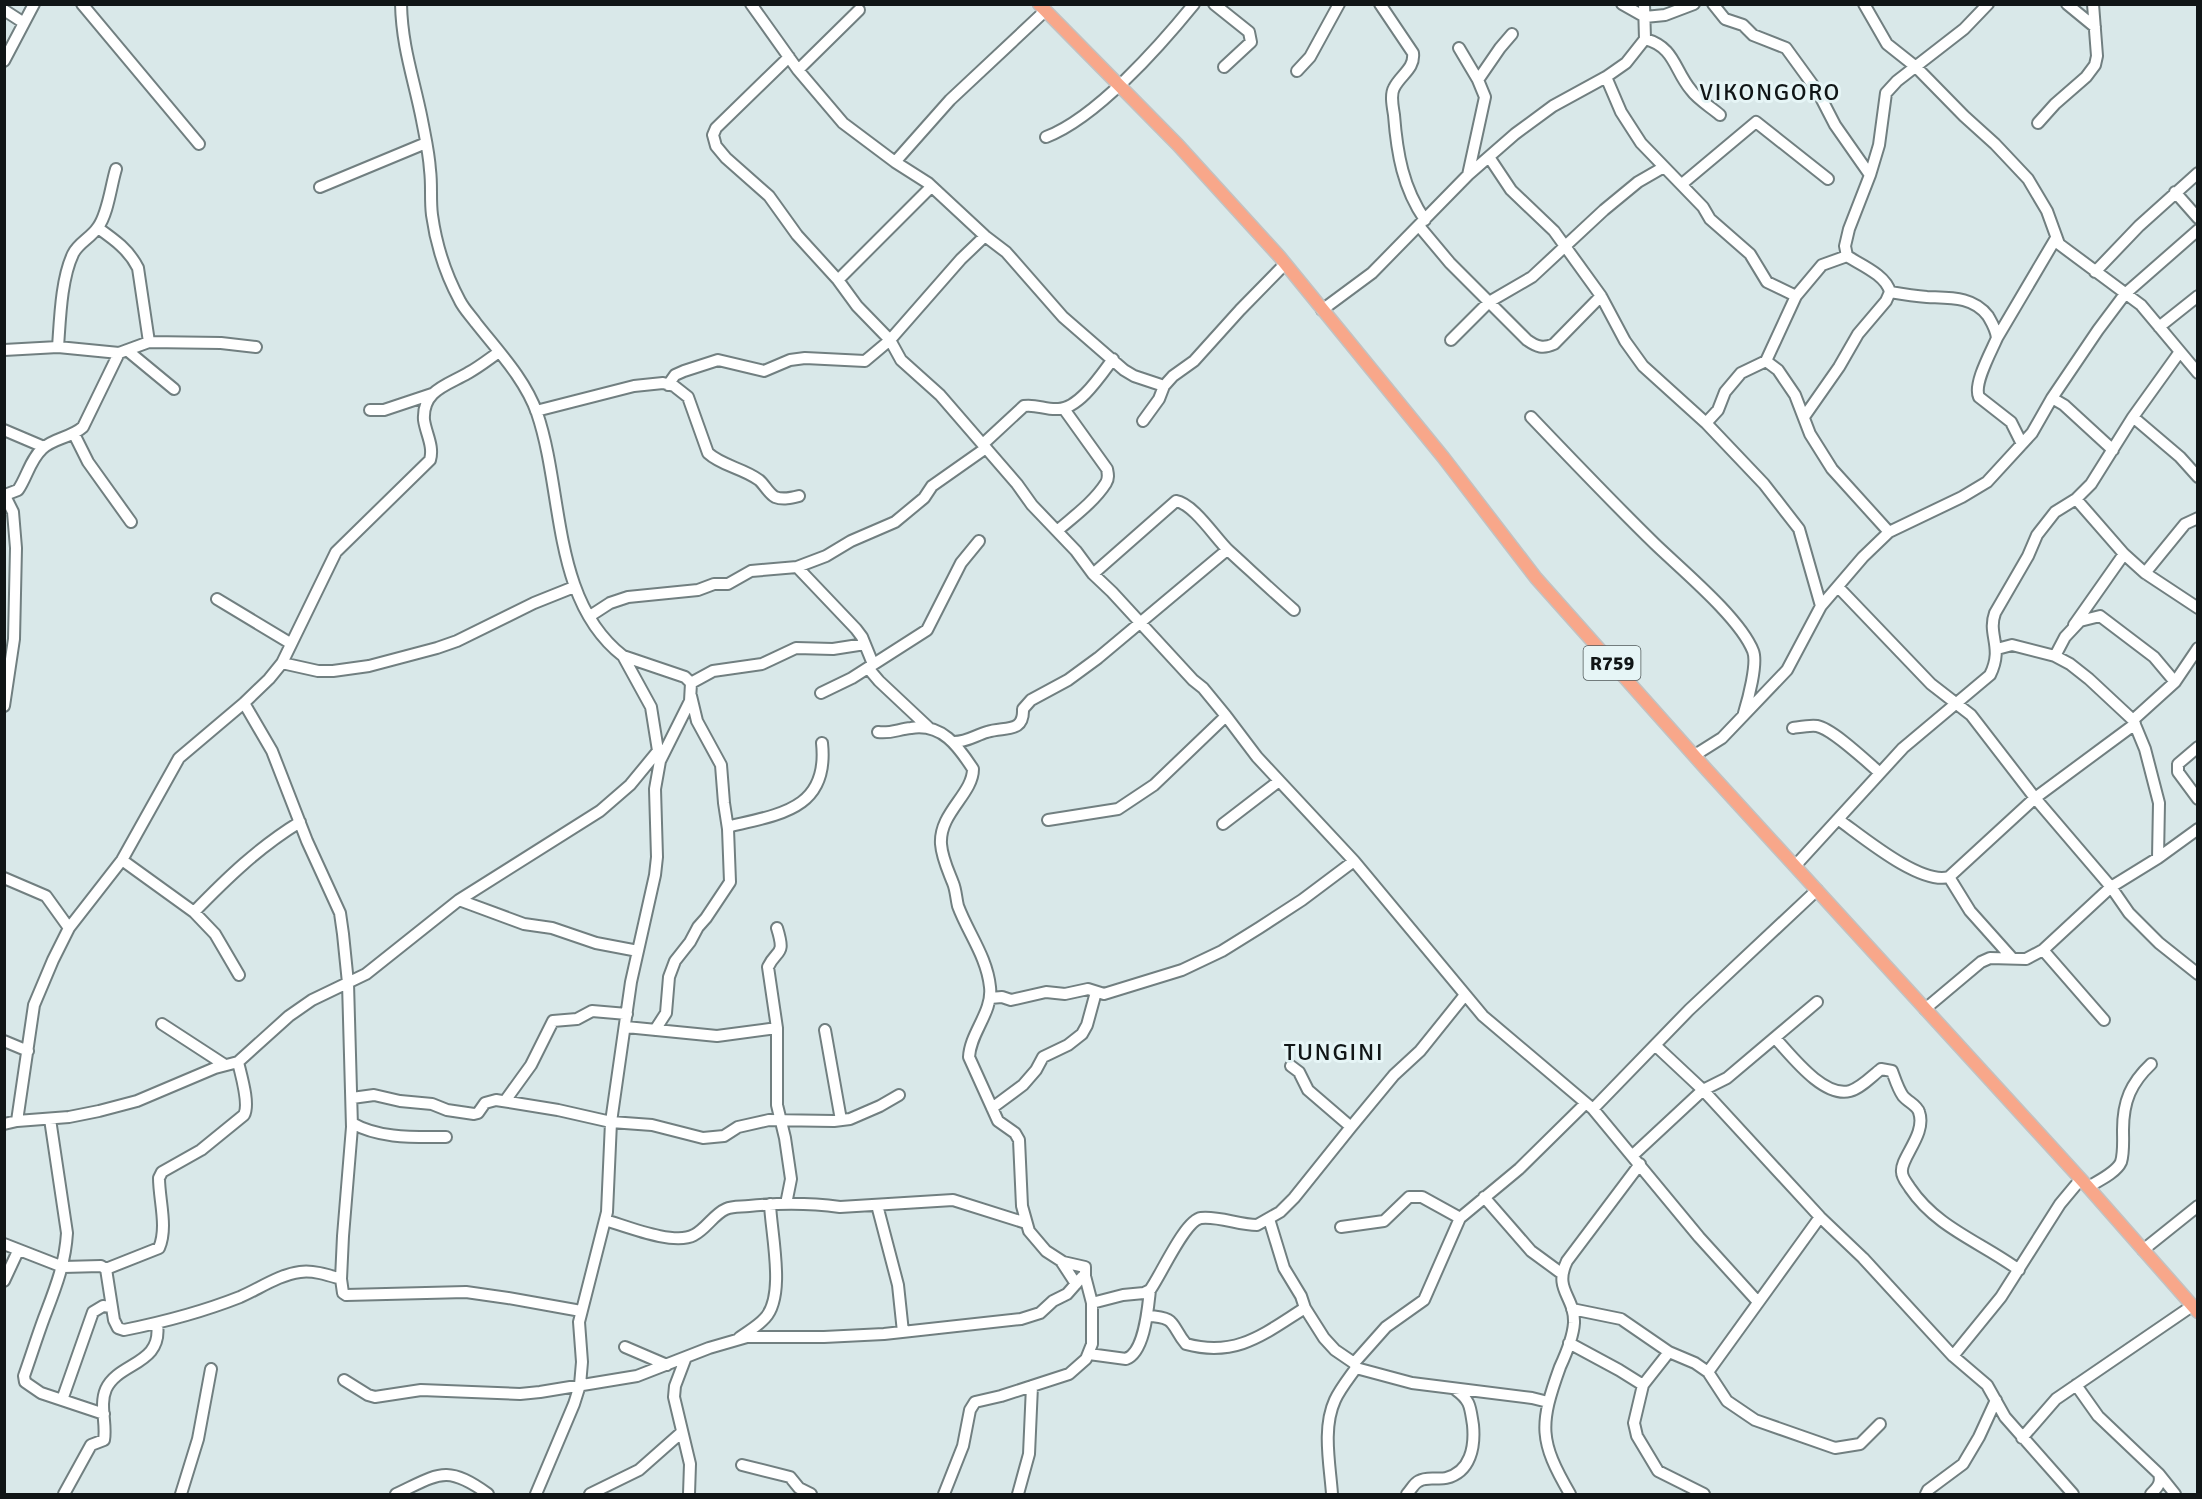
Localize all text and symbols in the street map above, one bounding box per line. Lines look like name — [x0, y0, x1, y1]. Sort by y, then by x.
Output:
district label: VIKONGORO — [1699, 77, 1841, 107]
road number: R759 — [1584, 646, 1640, 680]
district label: TUNGINI — [1284, 1037, 1384, 1067]

